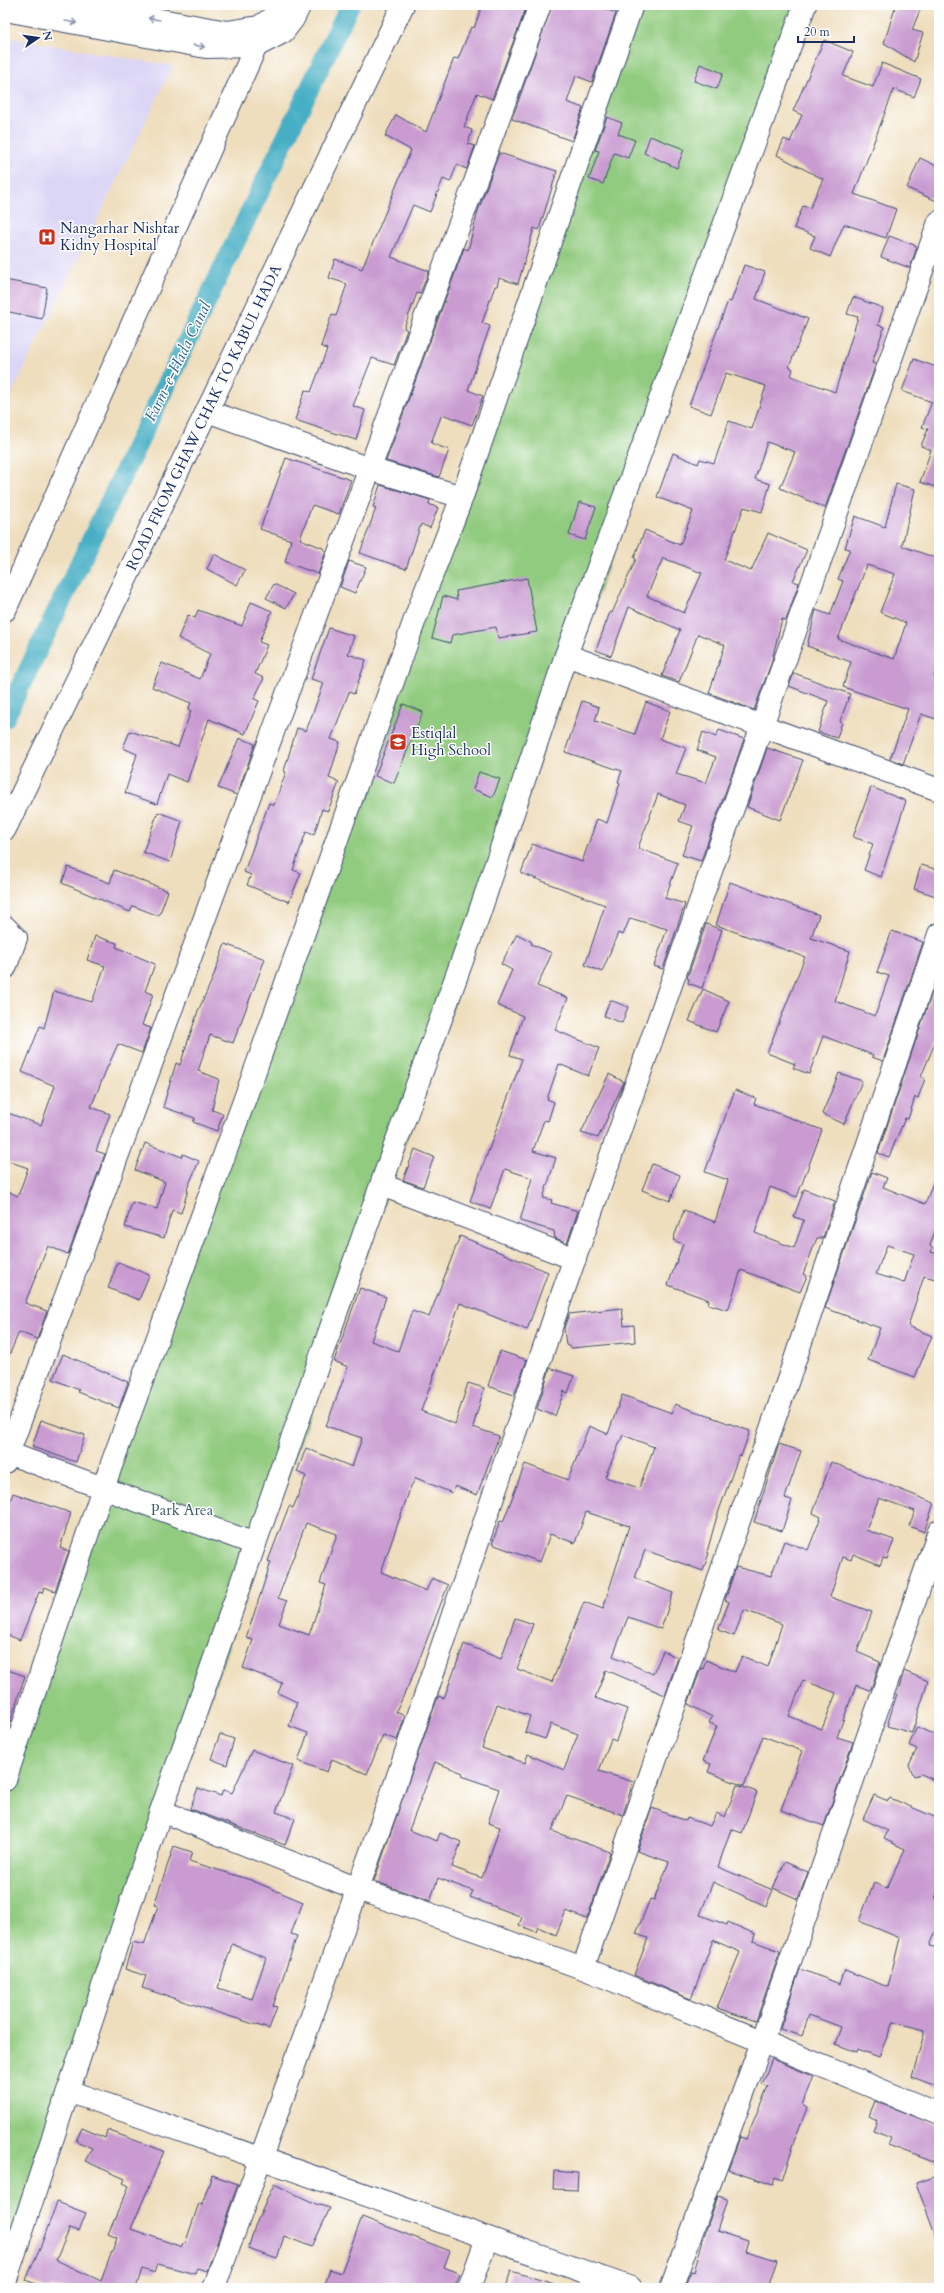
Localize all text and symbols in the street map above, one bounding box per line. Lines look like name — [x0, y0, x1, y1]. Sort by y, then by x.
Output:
one-way arrow — [148, 15, 161, 23]
north arrow — [18, 18, 58, 58]
scale bar — [798, 18, 854, 44]
one-way arrow — [64, 19, 77, 27]
text: 20 m — [804, 24, 831, 40]
text: N — [39, 30, 56, 43]
one-way arrow — [192, 42, 205, 50]
place label: Nangarhar Nishtar Kidny Hospital — [60, 218, 180, 255]
hospital icon: Nangarhar Nishtar Kidny Hospital — [37, 227, 57, 247]
street label: ROAD FROM GHAW CHAK TO KABUL HADA — [121, 261, 286, 574]
water label: Farm-e-Hada Canal — [139, 297, 217, 425]
place label: Estiqlal High School — [411, 723, 491, 760]
school or university icon: Estiqlal High School — [388, 732, 408, 752]
park label: Park Area — [151, 1500, 214, 1520]

